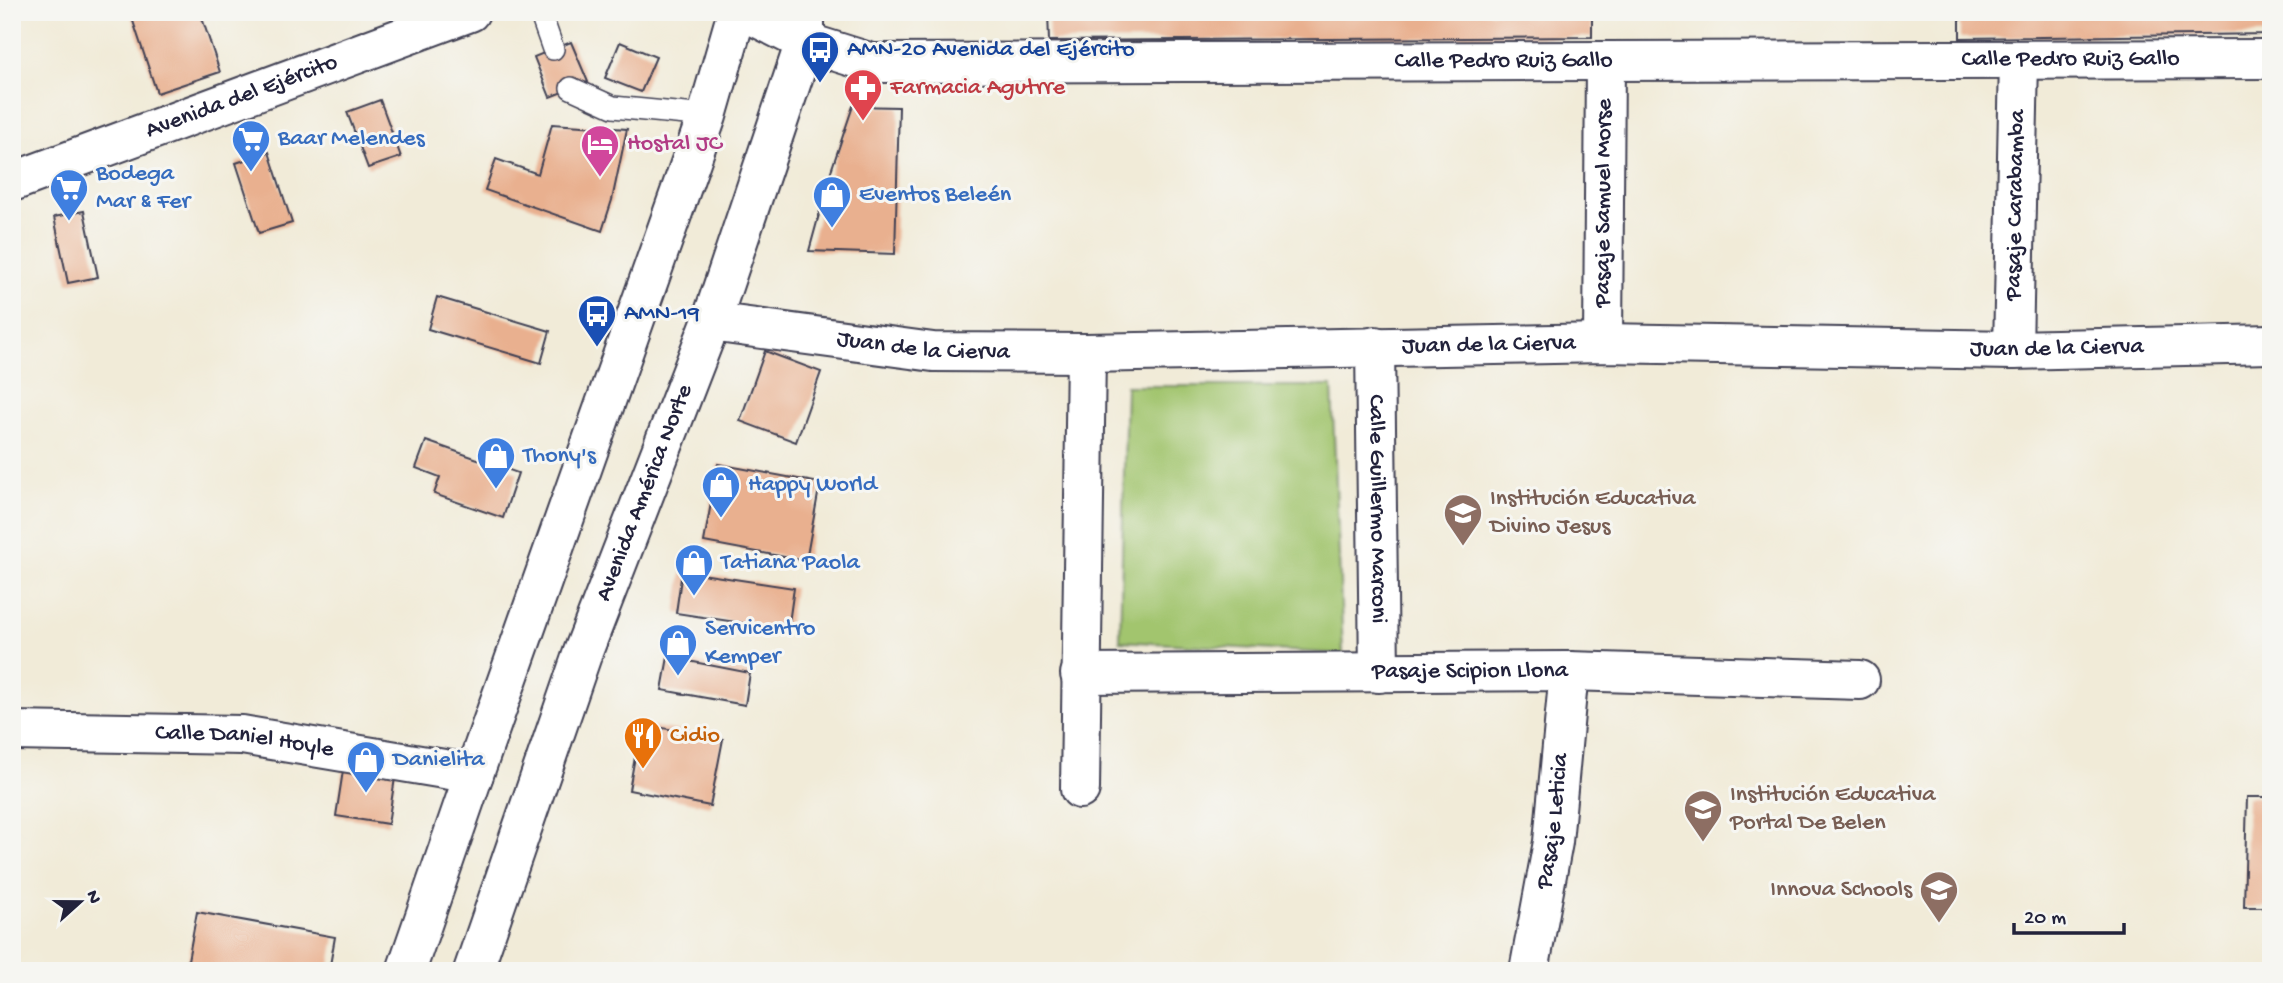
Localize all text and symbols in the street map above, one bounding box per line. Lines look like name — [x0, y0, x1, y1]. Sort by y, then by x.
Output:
bus stop icon: AMN-20 Avenida del Ejército — [799, 29, 841, 84]
place label: AMN-20 Avenida del Ejército — [847, 36, 1135, 65]
street label: Calle Pedro Ruiz Gallo — [1961, 45, 2180, 74]
street label: Calle Pedro Ruiz Gallo — [1394, 46, 1613, 76]
street label: Avenida del Ejército — [142, 48, 342, 146]
pharmacy icon: Farmacia Agutrre — [842, 67, 884, 122]
place label: Farmacia Agutrre — [889, 74, 1066, 103]
street label: Pasaje Samuel Morse — [1589, 98, 1619, 309]
street label: Pasaje Carabamba — [2000, 109, 2032, 302]
supermarket icon: Baar Melendes — [230, 118, 272, 173]
hotel icon: Hostal JC — [579, 123, 621, 178]
place label: Baar Melendes — [277, 125, 426, 154]
place label: Hostal JC — [627, 130, 724, 159]
place label: Bodega Mar & Fer — [95, 160, 193, 217]
supermarket icon: Bodega Mar & Fer — [48, 167, 90, 222]
shop icon: Eventos Beleén — [811, 174, 853, 229]
place label: Eventos Beleén — [859, 181, 1012, 210]
bus stop icon: AMN-19 — [576, 293, 618, 348]
place label: AMN-19 — [624, 300, 700, 329]
street label: Juan de la Cierva — [835, 325, 1011, 367]
street label: Juan de la Cierva — [1402, 329, 1577, 361]
street label: Juan de la Cierva — [1970, 332, 2145, 365]
street label: Avenida América Norte — [590, 380, 700, 605]
street label: Calle Guillermo Marconi — [1361, 394, 1393, 624]
shop icon: Thony's — [475, 435, 517, 490]
place label: Thony's — [521, 442, 597, 471]
shop icon: Happy World — [700, 464, 742, 519]
place label: Happy World — [748, 471, 879, 500]
place label: Institución Educativa Divino Jesus — [1488, 485, 1696, 542]
school or university icon: Institución Educativa Divino Jesus — [1442, 492, 1484, 547]
shop icon: Tatiana Paola — [673, 542, 715, 597]
place label: Tatiana Paola — [719, 549, 861, 578]
place label: Servicentro Kemper — [705, 615, 816, 672]
shop icon: Servicentro Kemper — [657, 622, 699, 677]
street label: Pasaje Scipion Llona — [1371, 657, 1569, 687]
restaurant icon: Cidio — [622, 715, 664, 770]
street label: Calle Daniel Hoyle — [155, 719, 337, 765]
place label: Cidio — [670, 722, 720, 751]
shop icon: Danielita — [345, 739, 387, 794]
place label: Danielita — [391, 746, 485, 775]
street label: Pasaje Leticia — [1530, 751, 1576, 892]
place label: Institución Educativa Portal De Belen — [1729, 781, 1936, 838]
school or university icon: Institución Educativa Portal De Belen — [1682, 788, 1724, 843]
north arrow — [46, 867, 116, 937]
school or university icon: Innova Schools — [1918, 869, 1960, 924]
place label: Innova Schools — [1770, 876, 1913, 905]
text: N — [80, 887, 106, 907]
scale bar — [2014, 892, 2124, 936]
text: 20 m — [2024, 907, 2066, 932]

